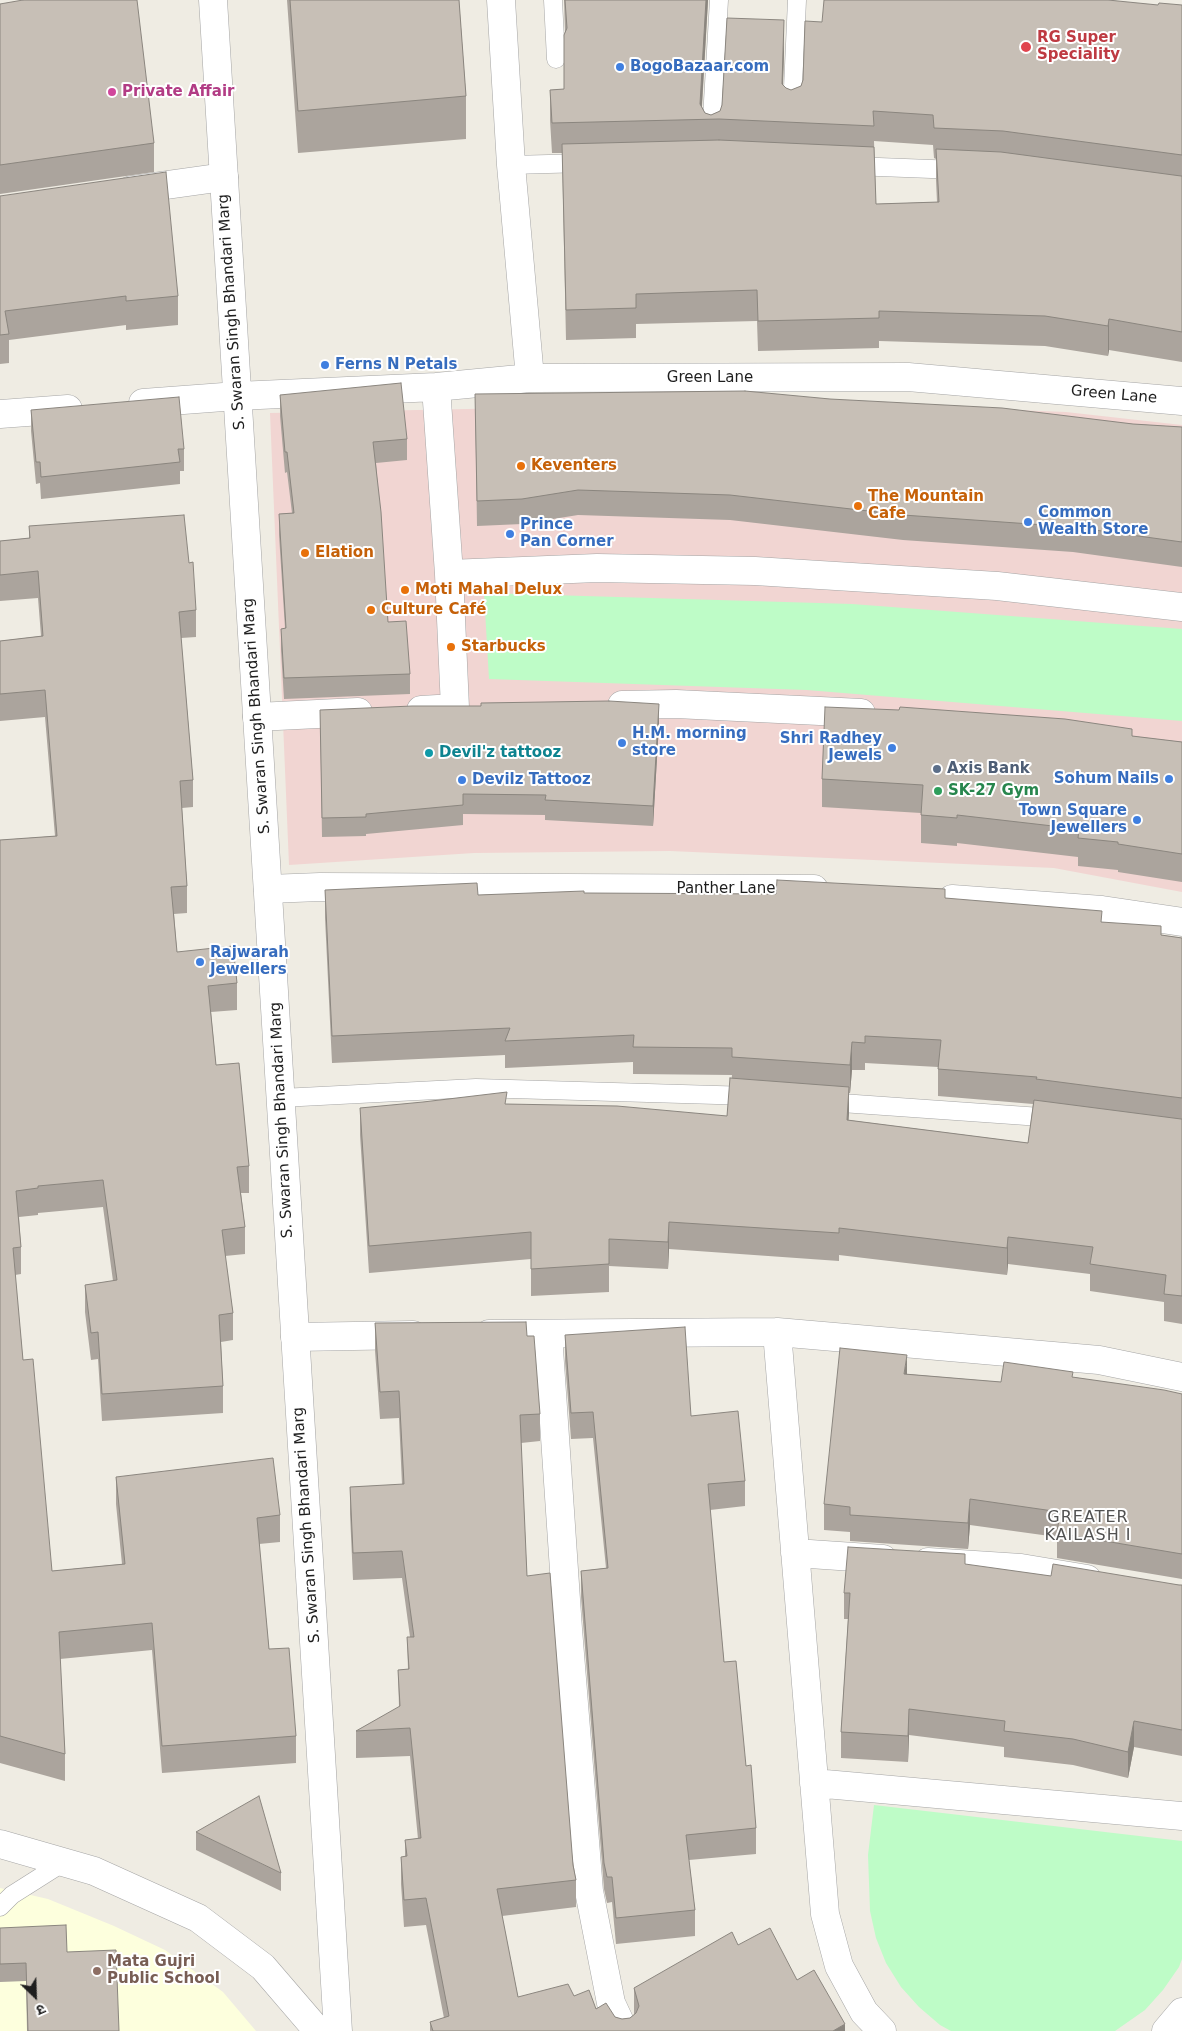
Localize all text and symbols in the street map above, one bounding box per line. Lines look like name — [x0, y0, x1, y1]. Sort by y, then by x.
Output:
place label: RG Super Speciality — [1037, 29, 1120, 64]
marker: RG Super Speciality — [1019, 40, 1033, 54]
place label: BogoBazaar.com — [630, 58, 769, 76]
marker: BogoBazaar.com — [614, 61, 626, 73]
place label: Private Affair — [122, 83, 234, 101]
marker: Private Affair — [106, 86, 118, 98]
street label: S. Swaran Singh Bhandari Marg — [215, 193, 249, 431]
place label: Ferns N Petals — [335, 356, 457, 374]
marker: Ferns N Petals — [319, 359, 331, 371]
street label: Green Lane — [667, 369, 753, 387]
street label: Green Lane — [1070, 382, 1158, 408]
place label: Keventers — [531, 457, 617, 475]
marker: Keventers — [515, 460, 527, 472]
place label: The Mountain Cafe — [868, 488, 984, 523]
marker: The Mountain Cafe — [852, 500, 864, 512]
place label: Common Wealth Store — [1038, 504, 1148, 539]
place label: Prince Pan Corner — [520, 516, 614, 551]
marker: Common Wealth Store — [1022, 516, 1034, 528]
marker: Prince Pan Corner — [504, 528, 516, 540]
place label: Elation — [315, 544, 374, 562]
marker: Elation — [299, 547, 311, 559]
place label: Moti Mahal Delux — [415, 581, 562, 599]
marker: Moti Mahal Delux — [399, 584, 411, 596]
street label: S. Swaran Singh Bhandari Marg — [240, 597, 274, 835]
place label: Culture Café — [381, 601, 486, 619]
marker: Culture Café — [365, 604, 377, 616]
place label: Starbucks — [461, 638, 546, 656]
marker: Starbucks — [445, 641, 457, 653]
place label: H.M. morning store — [632, 725, 747, 760]
place label: Shri Radhey Jewels — [780, 730, 882, 765]
marker: H.M. morning store — [616, 737, 628, 749]
marker: Shri Radhey Jewels — [886, 742, 898, 754]
place label: Devil'z tattooz — [439, 744, 561, 762]
marker: Devil'z tattooz — [423, 747, 435, 759]
place label: Axis Bank — [947, 760, 1030, 778]
marker: Axis Bank — [931, 763, 943, 775]
place label: Sohum Nails — [1054, 770, 1159, 788]
place label: Devilz Tattooz — [472, 771, 591, 789]
marker: Sohum Nails — [1163, 773, 1175, 785]
marker: Devilz Tattooz — [456, 774, 468, 786]
place label: SK-27 Gym — [948, 782, 1039, 800]
marker: SK-27 Gym — [932, 785, 944, 797]
place label: Town Square Jewellers — [1019, 802, 1127, 837]
marker: Town Square Jewellers — [1131, 814, 1143, 826]
street label: Panther Lane — [677, 880, 775, 898]
place label: Rajwarah Jewellers — [210, 944, 289, 979]
marker: Rajwarah Jewellers — [194, 956, 206, 968]
street label: S. Swaran Singh Bhandari Marg — [267, 1001, 297, 1239]
street label: S. Swaran Singh Bhandari Marg — [290, 1406, 324, 1644]
district label: GREATER KAILASH I — [1043, 1508, 1133, 1546]
place label: Mata Gujri Public School — [107, 1953, 220, 1988]
marker: Mata Gujri Public School — [91, 1965, 103, 1977]
north arrow — [10, 1971, 60, 2021]
text: उ — [34, 2001, 48, 2019]

